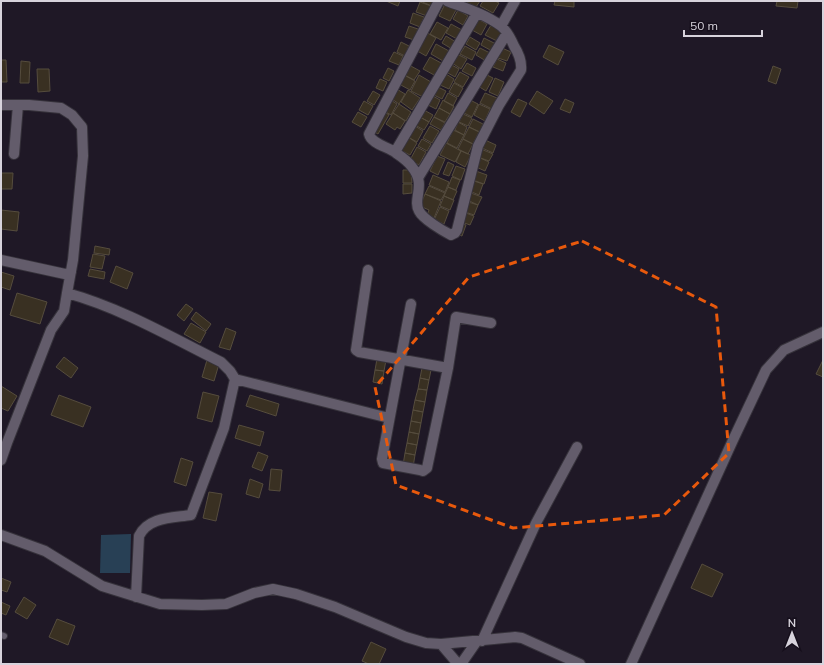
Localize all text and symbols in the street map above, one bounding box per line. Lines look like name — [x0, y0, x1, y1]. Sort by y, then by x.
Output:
scale bar — [684, 12, 762, 38]
text: 50 m — [690, 18, 718, 33]
north arrow — [772, 613, 812, 653]
text: N — [788, 616, 796, 630]

